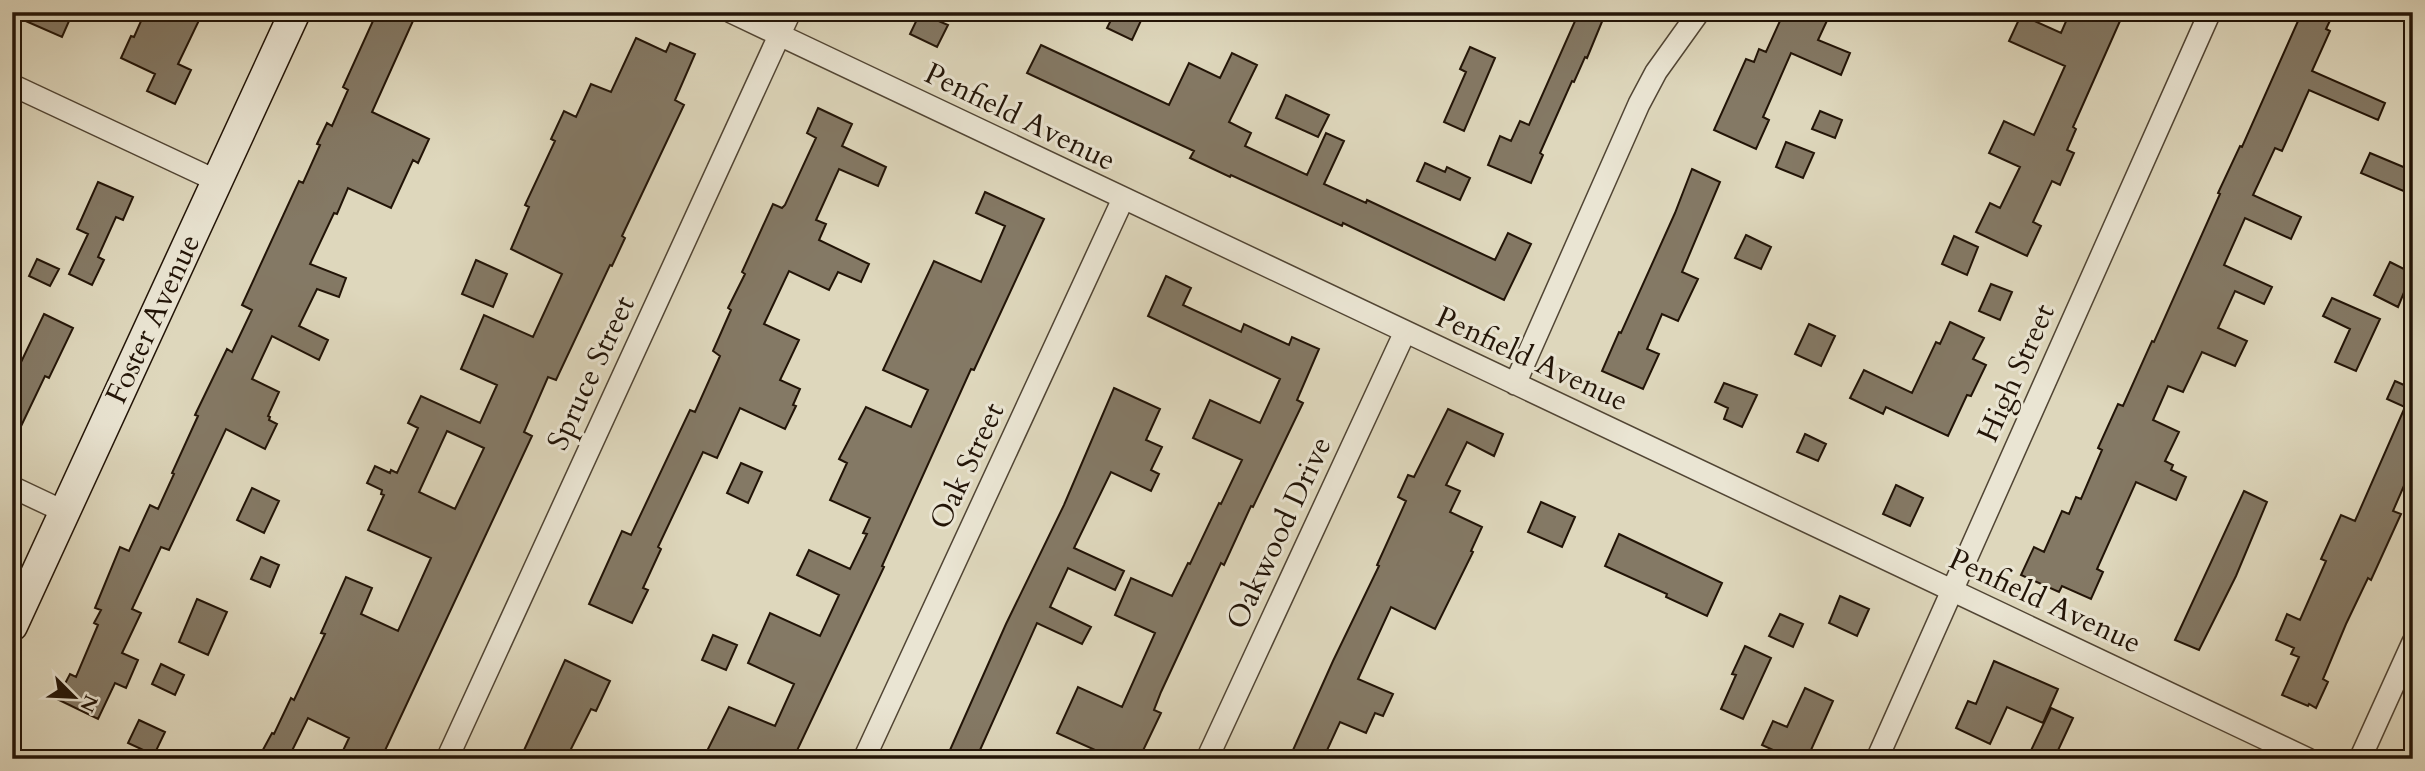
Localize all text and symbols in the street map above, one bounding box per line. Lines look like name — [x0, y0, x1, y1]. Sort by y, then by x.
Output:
street label: Penfield Avenue — [918, 53, 1122, 181]
street label: Foster Avenue — [96, 228, 210, 410]
street label: Spruce Street — [537, 289, 645, 457]
street label: Penfield Avenue — [1429, 296, 1635, 422]
street label: High Street — [1967, 297, 2065, 448]
street label: Oak Street — [920, 396, 1014, 536]
street label: Oakwood Drive — [1216, 430, 1342, 636]
street label: Penfield Avenue — [1942, 538, 2148, 664]
north arrow — [38, 662, 108, 732]
text: N — [73, 691, 104, 717]

